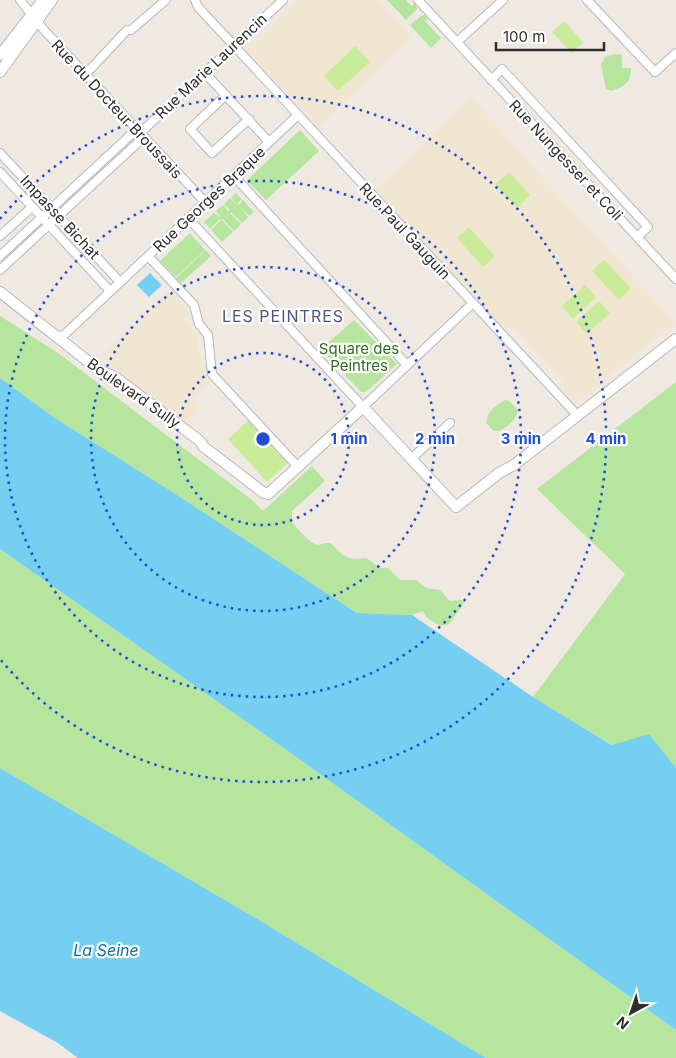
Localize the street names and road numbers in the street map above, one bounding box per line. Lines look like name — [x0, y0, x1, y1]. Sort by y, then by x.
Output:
street label: Rue Marie Laurencin — [151, 9, 271, 123]
street label: Rue du Docteur Broussais — [48, 35, 186, 183]
street label: Rue Nungesser et Coli — [505, 96, 627, 224]
street label: Rue Georges Braque — [149, 142, 269, 256]
street label: Impasse Bichat — [16, 171, 104, 263]
street label: Rue Paul Gauguin — [355, 179, 455, 283]
street label: Boulevard Sully — [84, 354, 185, 433]

